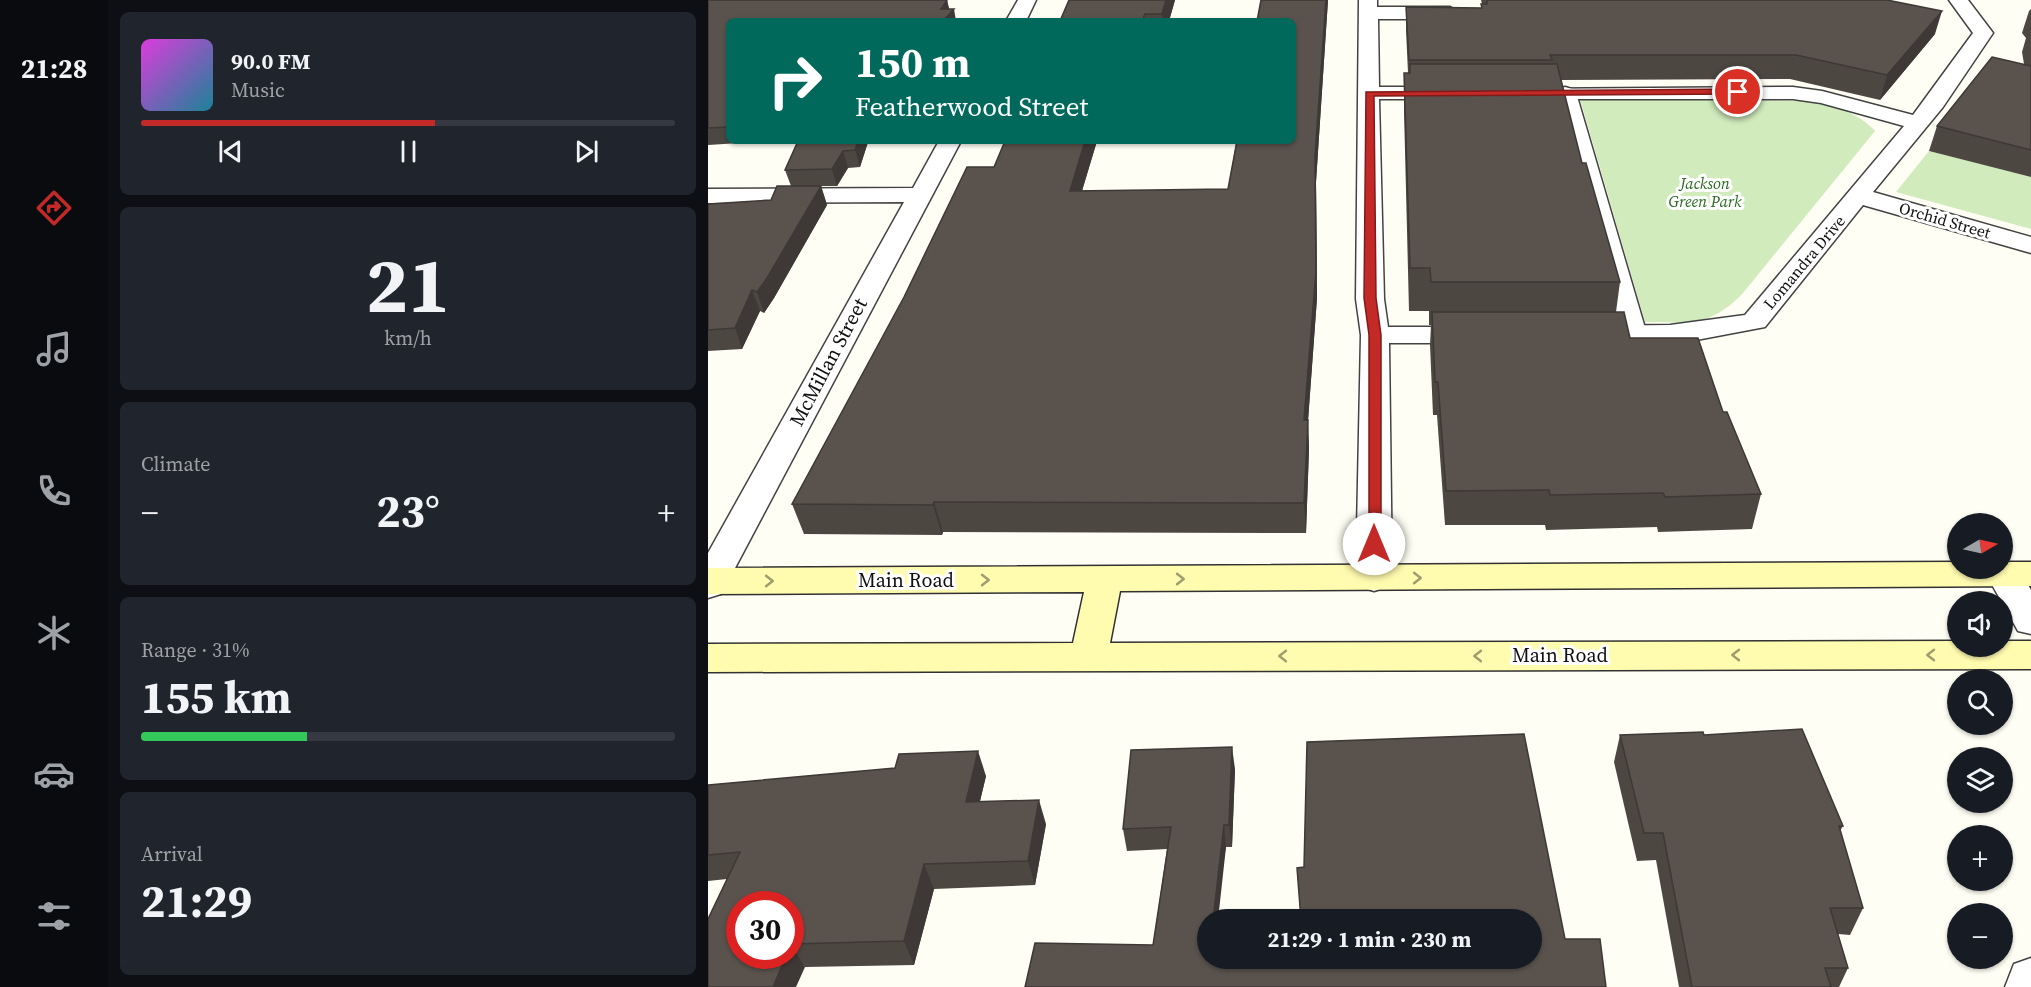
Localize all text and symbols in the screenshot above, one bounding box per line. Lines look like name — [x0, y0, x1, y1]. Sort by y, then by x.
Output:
text: 150 m — [855, 33, 970, 91]
icon: right — [756, 42, 834, 120]
text: 90.0 FM — [231, 46, 310, 76]
text: 21:28 — [21, 50, 87, 87]
pin — [1712, 66, 1763, 117]
icon: arrive — [1721, 75, 1754, 108]
text: Music — [231, 76, 285, 104]
text: Featherwood Street — [855, 88, 1088, 125]
icon: previous — [214, 135, 247, 168]
icon: pause — [392, 135, 425, 168]
icon: next — [570, 135, 603, 168]
park label: Jackson Green Park — [1669, 172, 1742, 212]
icon: directions — [33, 187, 75, 229]
street label: Orchid Street — [1897, 196, 1994, 244]
street label: Lomandra Drive — [1758, 210, 1850, 314]
text: 21 — [366, 231, 450, 338]
street label: McMillan Street — [782, 292, 874, 431]
text: km/h — [384, 324, 432, 352]
icon: music — [33, 328, 75, 370]
text: Climate — [141, 450, 210, 478]
icon: phone — [33, 470, 75, 512]
text: 23° — [376, 480, 440, 542]
text: − — [141, 490, 159, 535]
text: + — [657, 490, 675, 535]
position arrow — [1342, 512, 1406, 576]
north arrow — [1947, 513, 2013, 579]
map controls — [1947, 513, 2013, 969]
street label: Main Road — [858, 566, 955, 594]
one-way arrow — [1412, 572, 1421, 584]
one-way arrow — [1175, 573, 1184, 585]
one-way arrow — [980, 574, 989, 586]
one-way arrow — [764, 575, 773, 587]
button: sound — [1947, 591, 2013, 657]
icon: climate — [33, 612, 75, 654]
text: Range · 31% — [141, 636, 250, 664]
street label: Main Road — [1512, 641, 1609, 669]
one-way arrow — [1731, 649, 1740, 661]
one-way arrow — [1926, 649, 1935, 661]
one-way arrow — [1278, 650, 1287, 662]
one-way arrow — [1473, 650, 1482, 662]
text: 155 km — [141, 666, 292, 728]
button: search — [1947, 669, 2013, 735]
button: layers — [1947, 747, 2013, 813]
icon: car — [33, 753, 75, 795]
button: + — [1947, 825, 2013, 891]
text: Arrival — [141, 840, 203, 868]
text: 21:29 — [141, 870, 252, 932]
speed limit sign: 30 — [726, 891, 804, 969]
icon: filters — [33, 895, 75, 937]
button: − — [1947, 903, 2013, 969]
text: 21:29 · 1 min · 230 m — [1268, 924, 1471, 954]

